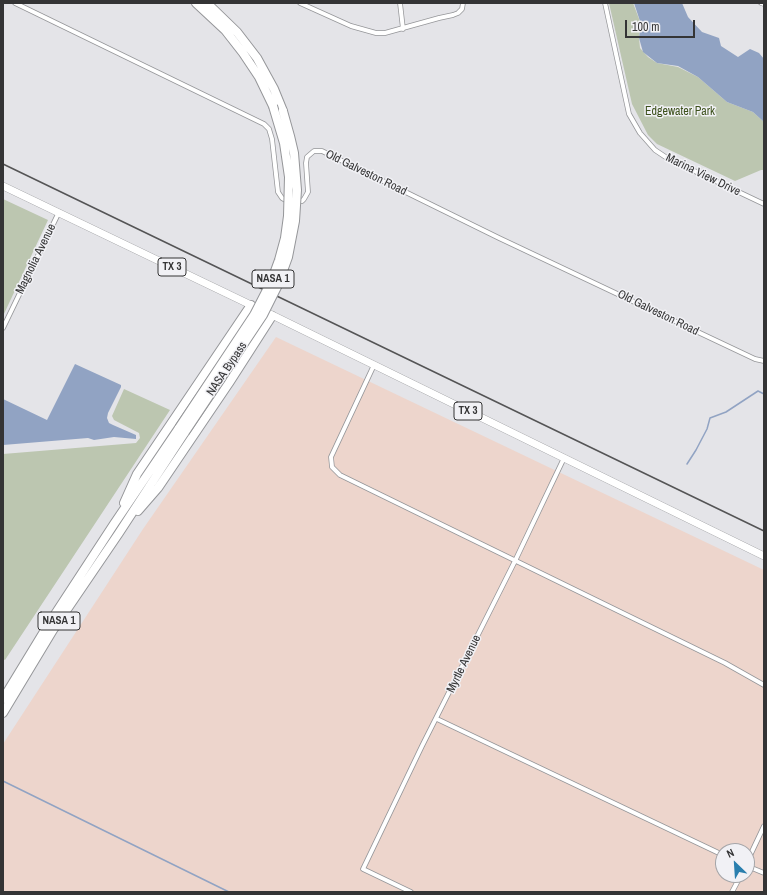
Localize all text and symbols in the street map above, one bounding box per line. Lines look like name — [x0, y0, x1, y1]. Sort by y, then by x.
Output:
scale bar — [627, 12, 697, 38]
text: 100 m — [632, 19, 659, 35]
park label: Edgewater Park — [645, 105, 715, 119]
street label: Old Galveston Road — [323, 147, 409, 199]
street label: Marina View Drive — [663, 151, 743, 199]
street label: Magnolia Avenue — [13, 222, 59, 296]
road number: TX 3 — [158, 258, 186, 276]
road number: NASA 1 — [252, 270, 294, 288]
street label: Old Galveston Road — [615, 287, 701, 339]
street label: NASA Bypass — [204, 339, 250, 399]
road number: TX 3 — [454, 402, 482, 420]
road number: NASA 1 — [38, 612, 80, 630]
street label: Myrtle Avenue — [444, 633, 484, 695]
north arrow — [715, 843, 755, 883]
text: N — [724, 845, 736, 861]

